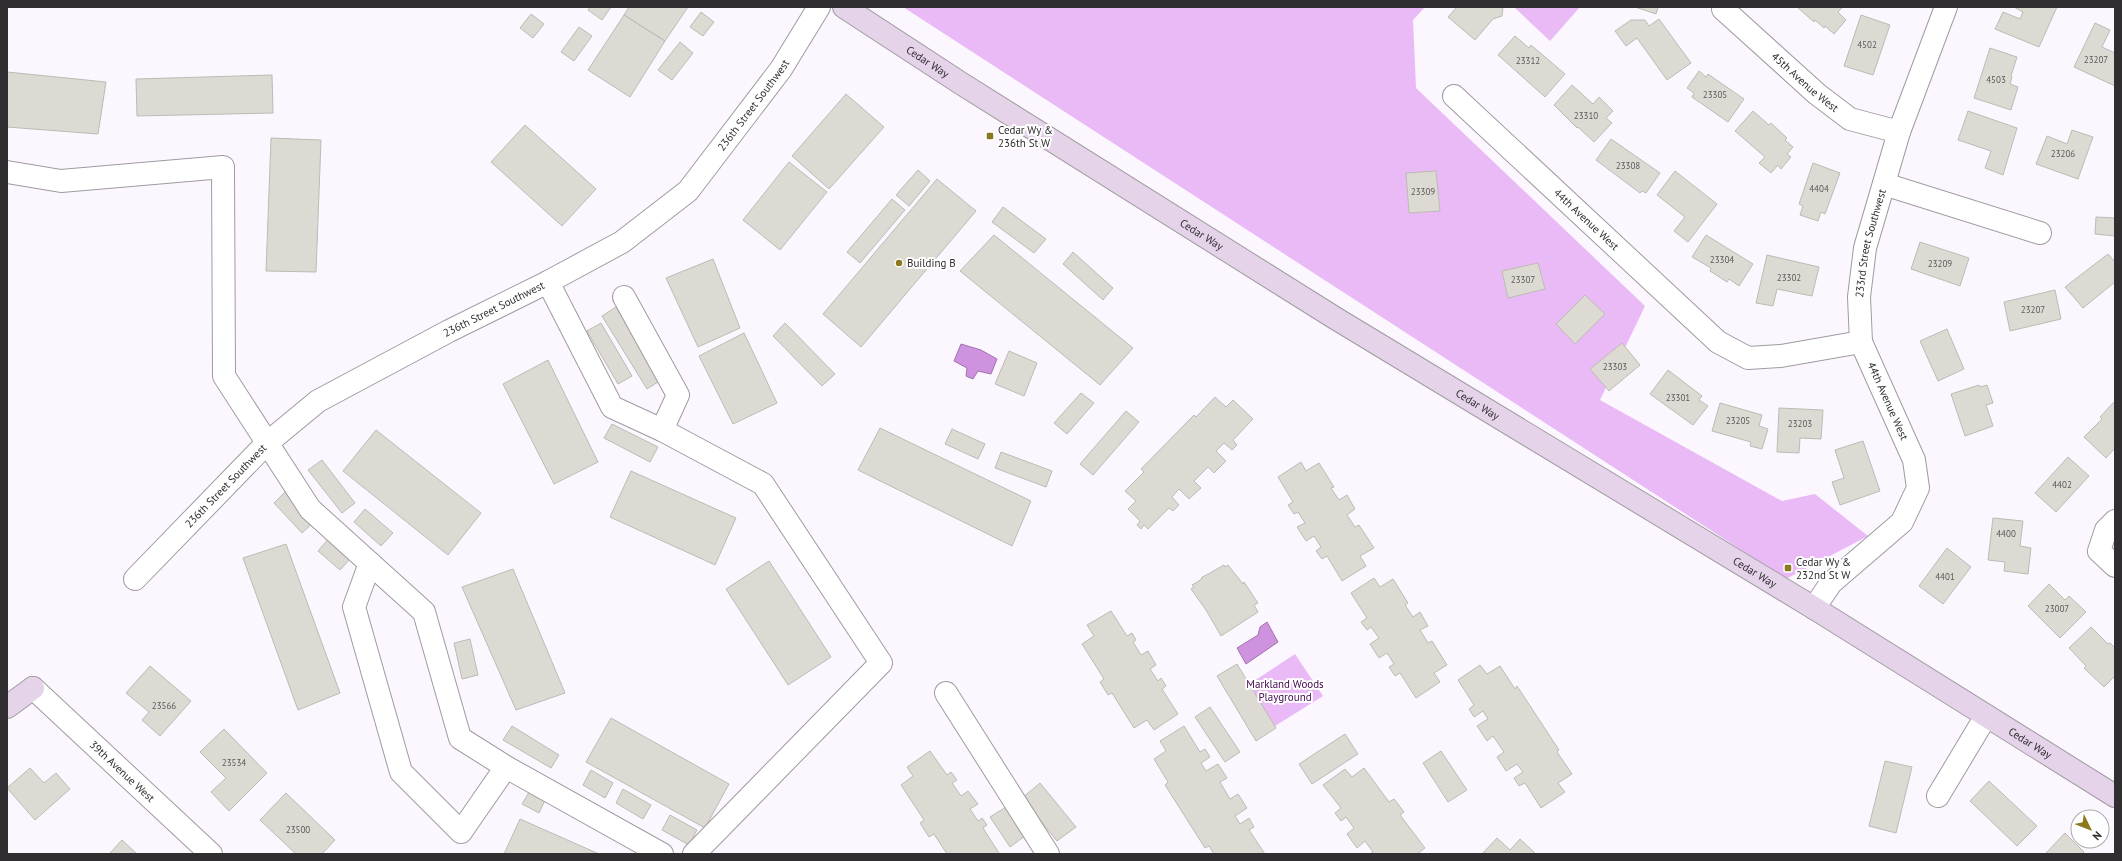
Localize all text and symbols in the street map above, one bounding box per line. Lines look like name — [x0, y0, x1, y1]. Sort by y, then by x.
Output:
house number: 4502 — [1857, 39, 1877, 50]
street label: Cedar Way — [904, 42, 953, 81]
street label: 45th Avenue West — [1769, 49, 1842, 115]
house number: 23207 — [2084, 54, 2108, 65]
house number: 23312 — [1516, 55, 1540, 66]
street label: 236th Street Southwest — [714, 57, 792, 154]
house number: 4503 — [1986, 74, 2006, 85]
house number: 23305 — [1703, 89, 1727, 100]
house number: 23310 — [1574, 110, 1598, 121]
place label: Cedar Wy & 236th St W — [998, 123, 1053, 150]
marker: Cedar Wy & 236th St W — [985, 131, 995, 141]
house number: 23206 — [2051, 148, 2075, 159]
house number: 23308 — [1616, 160, 1640, 171]
house number: 4404 — [1809, 183, 1829, 194]
house number: 23309 — [1411, 186, 1435, 197]
street label: 44th Avenue West — [1551, 186, 1622, 253]
street label: 233rd Street Southwest — [1852, 187, 1889, 298]
street label: Cedar Way — [1177, 216, 1227, 254]
house number: 23304 — [1710, 254, 1734, 265]
place label: Building B — [907, 256, 956, 270]
marker: Building B — [894, 258, 904, 268]
house number: 23209 — [1928, 258, 1952, 269]
house number: 23302 — [1777, 272, 1801, 283]
house number: 23307 — [1511, 274, 1535, 285]
street label: 236th Street Southwest — [441, 278, 547, 340]
house number: 23207 — [2021, 304, 2045, 315]
street label: 44th Avenue West — [1865, 360, 1912, 442]
house number: 23303 — [1603, 361, 1627, 372]
street label: Cedar Way — [1453, 386, 1503, 423]
house number: 23301 — [1666, 392, 1690, 403]
house number: 23205 — [1726, 415, 1750, 426]
house number: 23203 — [1788, 418, 1812, 429]
street label: 236th Street Southwest — [182, 441, 269, 530]
house number: 4402 — [2052, 479, 2072, 490]
house number: 4400 — [1996, 528, 2016, 539]
street label: Cedar Way — [1730, 554, 1780, 591]
place label: Cedar Wy & 232nd St W — [1796, 555, 1851, 582]
marker: Cedar Wy & 232nd St W — [1783, 563, 1793, 573]
house number: 4401 — [1935, 571, 1955, 582]
house number: 23007 — [2045, 603, 2069, 614]
park label: Markland Woods Playground — [1246, 677, 1324, 704]
house number: 23566 — [152, 700, 176, 711]
street label: Cedar Way — [2006, 724, 2055, 762]
street label: 39th Avenue West — [87, 737, 158, 805]
house number: 23534 — [222, 757, 246, 768]
north arrow — [2070, 809, 2110, 849]
house number: 23500 — [286, 824, 310, 835]
text: N — [2090, 828, 2105, 843]

